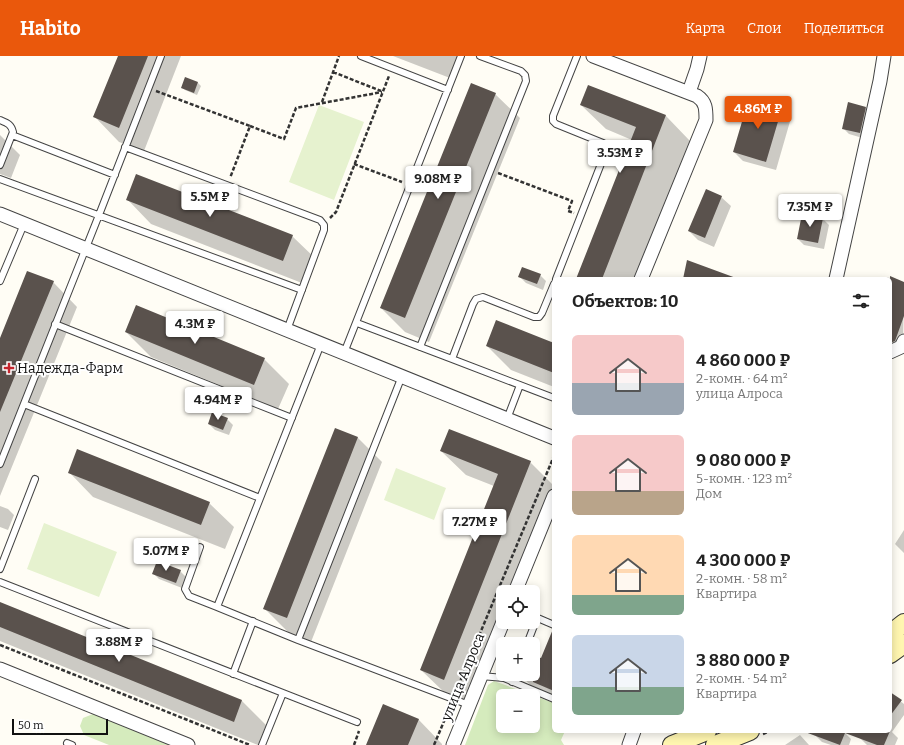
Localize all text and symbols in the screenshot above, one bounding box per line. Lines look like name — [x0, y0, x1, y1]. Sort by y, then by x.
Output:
text: Habito — [20, 17, 81, 40]
text: Карта — [685, 20, 725, 37]
text: Слои — [747, 20, 782, 37]
text: Поделиться — [804, 20, 884, 37]
pin: 4.86M ₽ — [721, 96, 795, 130]
text: 4.86M ₽ — [734, 101, 782, 116]
pin: 3.53M ₽ — [583, 140, 657, 174]
text: 3.53M ₽ — [597, 145, 643, 160]
pin: 9.08M ₽ — [401, 166, 475, 200]
text: 9.08M ₽ — [414, 171, 462, 186]
pin: 5.5M ₽ — [177, 184, 243, 218]
text: 5.5M ₽ — [190, 189, 230, 204]
pin: 7.35M ₽ — [773, 194, 847, 228]
text: 7.35M ₽ — [787, 199, 833, 214]
icon: filters — [850, 290, 872, 312]
text: Объектов: 10 — [572, 291, 678, 312]
pin: 4.3M ₽ — [162, 311, 228, 345]
text: 4.3M ₽ — [175, 316, 215, 331]
text: 4 860 000 ₽ — [696, 350, 790, 371]
icon: home — [604, 351, 652, 399]
place label: Надежда-Фарм — [17, 360, 123, 377]
marker: Надежда-Фарм — [4, 363, 14, 373]
text: 2-комн. · 64 m² — [696, 371, 788, 386]
text: улица Алроса — [696, 386, 783, 401]
pin: 4.94M ₽ — [181, 387, 255, 421]
text: 4.94M ₽ — [194, 392, 242, 407]
text: 9 080 000 ₽ — [696, 450, 791, 471]
icon: home — [604, 451, 652, 499]
text: 5-комн. · 123 m² — [696, 471, 792, 486]
text: Дом — [696, 486, 722, 501]
pin: 7.27M ₽ — [438, 509, 512, 543]
text: 7.27M ₽ — [452, 514, 498, 529]
pin: 5.07M ₽ — [129, 538, 203, 572]
text: 5.07M ₽ — [143, 543, 189, 558]
text: 4 300 000 ₽ — [696, 550, 790, 571]
icon: home — [604, 551, 652, 599]
text: 2-комн. · 58 m² — [696, 571, 787, 586]
map controls — [496, 585, 540, 733]
button: locate — [496, 585, 540, 629]
text: Квартира — [696, 586, 757, 601]
pin: 3.88M ₽ — [82, 629, 156, 663]
street label: улица Алроса — [437, 630, 489, 724]
text: 3.88M ₽ — [95, 634, 143, 649]
button: + — [496, 637, 540, 681]
text: 3 880 000 ₽ — [696, 650, 790, 671]
icon: home — [604, 651, 652, 699]
text: 2-комн. · 54 m² — [696, 671, 787, 686]
text: Квартира — [696, 686, 757, 701]
button: − — [496, 689, 540, 733]
scale bar — [12, 717, 108, 736]
text: 50 m — [18, 719, 44, 732]

